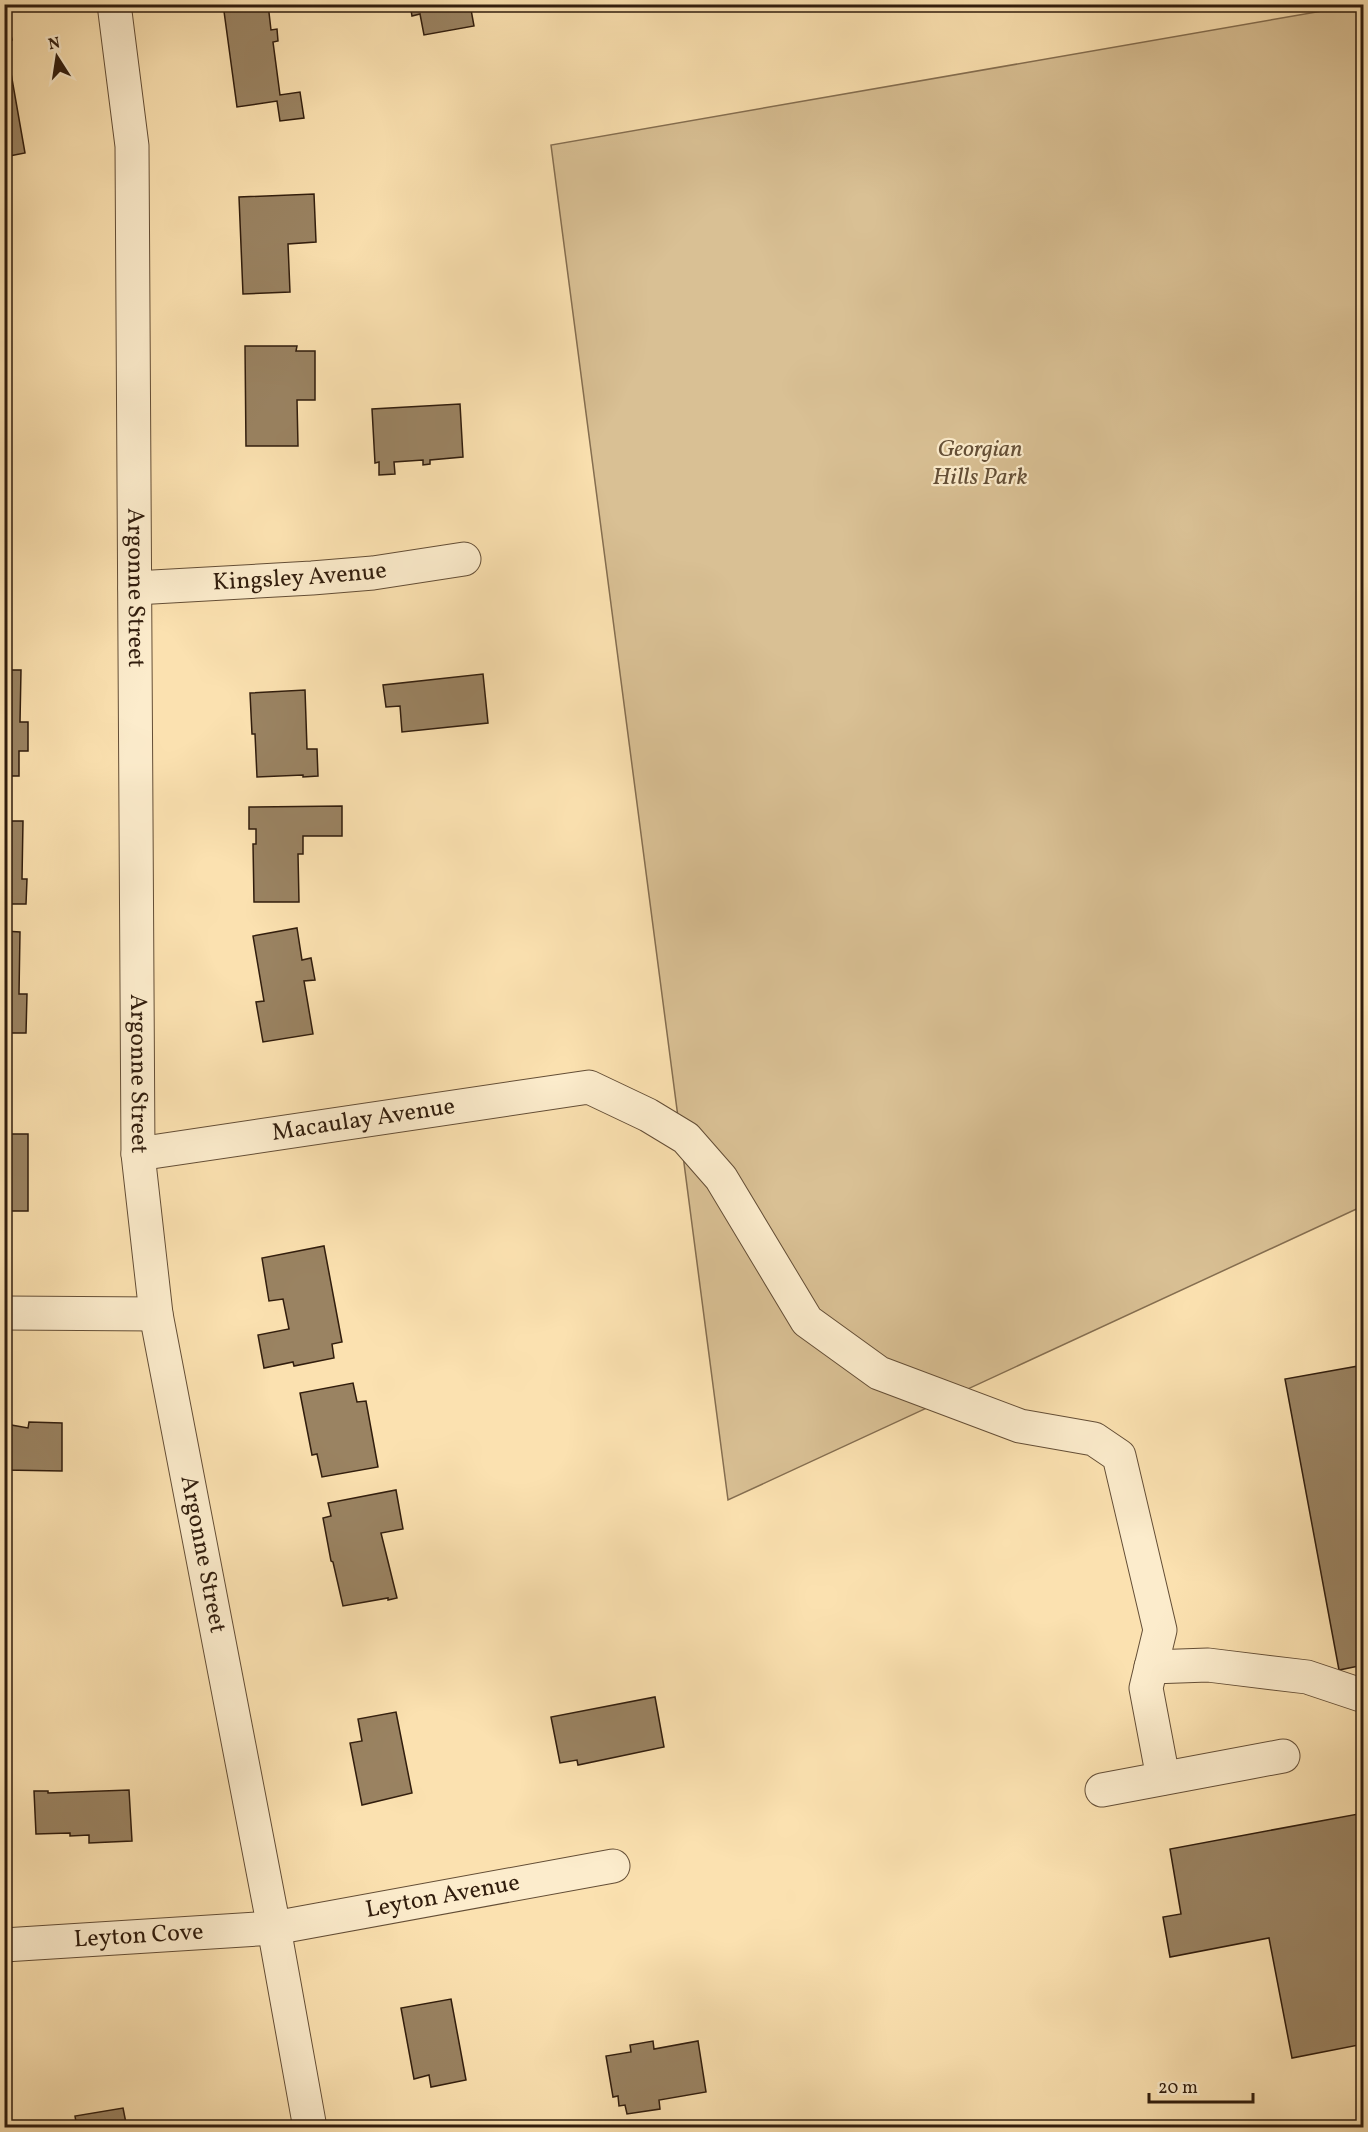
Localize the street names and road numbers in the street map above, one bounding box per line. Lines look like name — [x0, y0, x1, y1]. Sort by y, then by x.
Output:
street label: Argonne Street — [117, 508, 152, 668]
street label: Kingsley Avenue — [212, 554, 389, 601]
street label: Argonne Street — [120, 994, 155, 1154]
street label: Macaulay Avenue — [270, 1090, 457, 1151]
street label: Argonne Street — [170, 1473, 234, 1636]
street label: Leyton Avenue — [363, 1866, 523, 1928]
street label: Leyton Cove — [73, 1915, 205, 1958]

